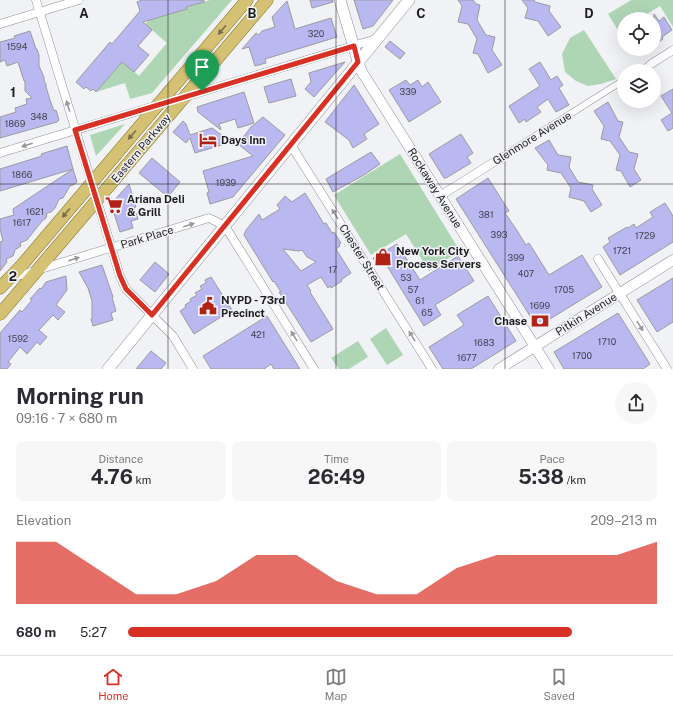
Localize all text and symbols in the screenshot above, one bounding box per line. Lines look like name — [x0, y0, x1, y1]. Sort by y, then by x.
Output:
text: A — [79, 6, 89, 21]
text: B — [248, 6, 257, 21]
text: C — [416, 6, 426, 21]
text: D — [584, 6, 594, 21]
map controls — [617, 12, 661, 108]
button: locate — [617, 12, 661, 56]
one-way arrow — [218, 24, 227, 35]
house number: 320 — [308, 28, 325, 39]
house number: 1594 — [7, 41, 28, 52]
pin — [185, 50, 219, 91]
icon: arrive — [191, 56, 213, 78]
button: layers — [617, 64, 661, 108]
text: 1 — [10, 85, 16, 100]
house number: 339 — [400, 86, 417, 97]
one-way arrow — [65, 99, 71, 111]
street label: Glenmore Avenue — [491, 109, 573, 167]
house number: 348 — [30, 111, 48, 122]
street label: Eastern Parkway — [109, 111, 173, 185]
house number: 1869 — [5, 118, 26, 129]
one-way arrow — [128, 129, 137, 140]
hotel icon: Days Inn — [198, 130, 218, 150]
place label: Days Inn — [221, 134, 266, 146]
one-way arrow — [20, 142, 32, 148]
street label: Rockaway Avenue — [406, 146, 464, 230]
house number: 1866 — [12, 169, 33, 180]
house number: 1939 — [216, 177, 237, 188]
place label: Ariana Deli & Grill — [127, 193, 185, 218]
supermarket icon: Ariana Deli & Grill — [104, 195, 124, 215]
house number: 1621 — [26, 206, 44, 217]
one-way arrow — [62, 207, 71, 218]
one-way arrow — [331, 209, 339, 219]
house number: 381 — [478, 209, 494, 220]
house number: 1617 — [13, 217, 31, 228]
one-way arrow — [183, 222, 195, 228]
street label: Chester Street — [337, 222, 387, 292]
street label: Park Place — [119, 223, 175, 251]
house number: 393 — [491, 229, 508, 240]
house number: 1729 — [635, 230, 655, 241]
place label: New York City Process Servers — [396, 245, 481, 270]
house number: 1721 — [613, 245, 631, 256]
shop icon: New York City Process Servers — [373, 247, 393, 267]
house number: 399 — [508, 252, 525, 263]
one-way arrow — [69, 256, 81, 262]
house number: 17 — [328, 264, 338, 275]
house number: 407 — [518, 268, 534, 279]
text: 2 — [9, 269, 17, 284]
house number: 53 — [400, 272, 412, 283]
house number: 57 — [407, 284, 419, 295]
house number: 1705 — [554, 284, 574, 295]
street label: Pitkin Avenue — [553, 290, 619, 338]
place label: NYPD - 73rd Precinct — [221, 294, 285, 319]
house number: 61 — [415, 295, 425, 306]
public building icon: NYPD - 73rd Precinct — [198, 296, 218, 316]
house number: 1699 — [530, 300, 551, 311]
house number: 65 — [421, 307, 433, 318]
bank icon: Chase — [530, 311, 550, 331]
place label: Chase — [494, 315, 527, 327]
one-way arrow — [637, 320, 644, 332]
house number: 421 — [251, 329, 265, 340]
one-way arrow — [290, 330, 297, 342]
one-way arrow — [408, 330, 415, 342]
house number: 1592 — [8, 333, 28, 344]
house number: 1710 — [598, 336, 617, 347]
house number: 1683 — [474, 337, 495, 348]
house number: 1700 — [572, 350, 592, 361]
house number: 1677 — [457, 352, 477, 363]
button: share — [615, 382, 657, 424]
text: Morning run — [16, 383, 144, 409]
text: 09:16 · 7 × 680 m — [16, 411, 117, 426]
text: Distance — [99, 453, 143, 465]
text: Time — [324, 453, 349, 465]
text: Pace — [540, 453, 565, 465]
text: 4.76 — [90, 465, 133, 489]
text: 26:49 — [308, 465, 365, 489]
text: 5:38 — [518, 465, 564, 489]
text: km — [133, 474, 151, 486]
text: /km — [564, 474, 586, 486]
text: Elevation — [16, 513, 71, 528]
text: 209–213 m — [590, 513, 657, 528]
text: 680 m — [16, 625, 56, 640]
text: 5:27 — [80, 625, 107, 640]
tab: Home — [98, 666, 128, 702]
tab: Map — [325, 666, 347, 702]
tab: Saved — [543, 666, 575, 702]

